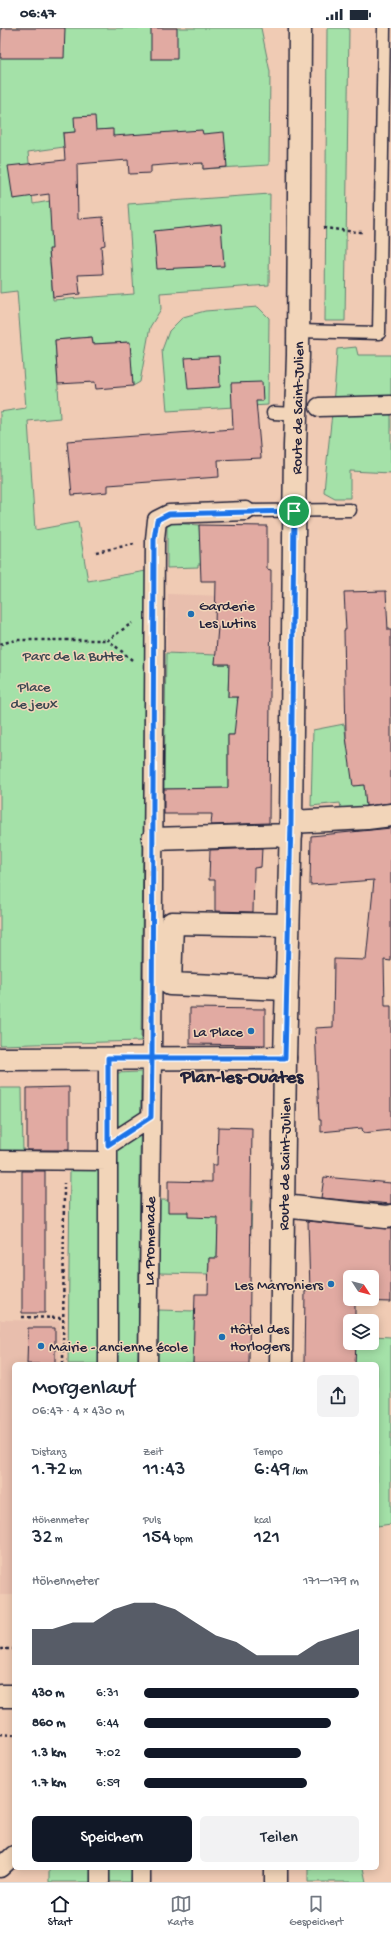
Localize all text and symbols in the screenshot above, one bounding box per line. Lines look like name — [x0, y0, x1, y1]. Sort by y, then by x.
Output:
text: 06:47 — [20, 5, 56, 23]
street label: Route de Saint-Julien — [289, 341, 309, 475]
pin — [277, 494, 311, 528]
icon: arrive — [283, 500, 305, 522]
place label: Garderie Les Lutins — [199, 598, 256, 633]
marker: Garderie Les Lutins — [186, 609, 196, 619]
park label: Parc de la Butte — [22, 648, 124, 666]
park label: Place de jeux — [10, 679, 58, 714]
place label: La Place — [193, 1024, 243, 1042]
marker: La Place — [246, 1026, 256, 1036]
district label: Plan-les-Ouates — [180, 1067, 304, 1090]
street label: Route de Saint-Julien — [276, 1097, 296, 1231]
street label: La Promenade — [141, 1196, 161, 1286]
north arrow — [343, 1270, 379, 1306]
map controls — [343, 1270, 379, 1350]
place label: Les Marroniers — [235, 1277, 323, 1295]
marker: Les Marroniers — [326, 1279, 336, 1289]
button: layers — [343, 1314, 379, 1350]
place label: Hôtel des Horlogers — [230, 1321, 290, 1356]
marker: Hôtel des Horlogers — [217, 1332, 227, 1342]
place label: Mairie - ancienne école — [49, 1339, 188, 1357]
marker: Mairie - ancienne école — [36, 1341, 46, 1351]
button: share — [317, 1375, 359, 1417]
text: Morgenlauf — [32, 1376, 135, 1402]
text: 06:47 · 4 × 430 m — [32, 1404, 124, 1419]
text: Distanz — [32, 1447, 66, 1459]
text: Zeit — [143, 1447, 163, 1459]
text: Tempo — [254, 1447, 283, 1459]
text: 1.72 — [32, 1459, 67, 1482]
text: 11:43 — [143, 1459, 185, 1482]
text: 6:49 — [254, 1459, 290, 1482]
text: km — [67, 1466, 82, 1478]
text: /km — [290, 1466, 308, 1478]
text: Höhenmeter — [32, 1515, 88, 1527]
text: Puls — [143, 1515, 161, 1527]
text: kcal — [254, 1515, 271, 1527]
text: 32 — [32, 1527, 52, 1550]
text: 154 — [143, 1527, 171, 1550]
text: 121 — [254, 1527, 280, 1550]
text: m — [52, 1534, 63, 1546]
text: bpm — [171, 1534, 193, 1546]
text: Höhenmeter — [32, 1574, 99, 1589]
text: 171–179 m — [303, 1574, 359, 1589]
text: 430 m — [32, 1686, 65, 1701]
text: 6:31 — [96, 1686, 119, 1701]
text: 860 m — [32, 1716, 65, 1731]
text: 6:44 — [96, 1716, 119, 1731]
text: 1.3 km — [32, 1746, 66, 1761]
text: 7:02 — [96, 1746, 121, 1761]
text: 1.7 km — [32, 1776, 66, 1791]
text: 6:59 — [96, 1776, 120, 1791]
button: Speichern — [32, 1816, 192, 1862]
button: Teilen — [200, 1816, 359, 1862]
tab: Start — [48, 1893, 72, 1929]
tab: Karte — [167, 1893, 194, 1929]
tab: Gespeichert — [289, 1893, 343, 1929]

